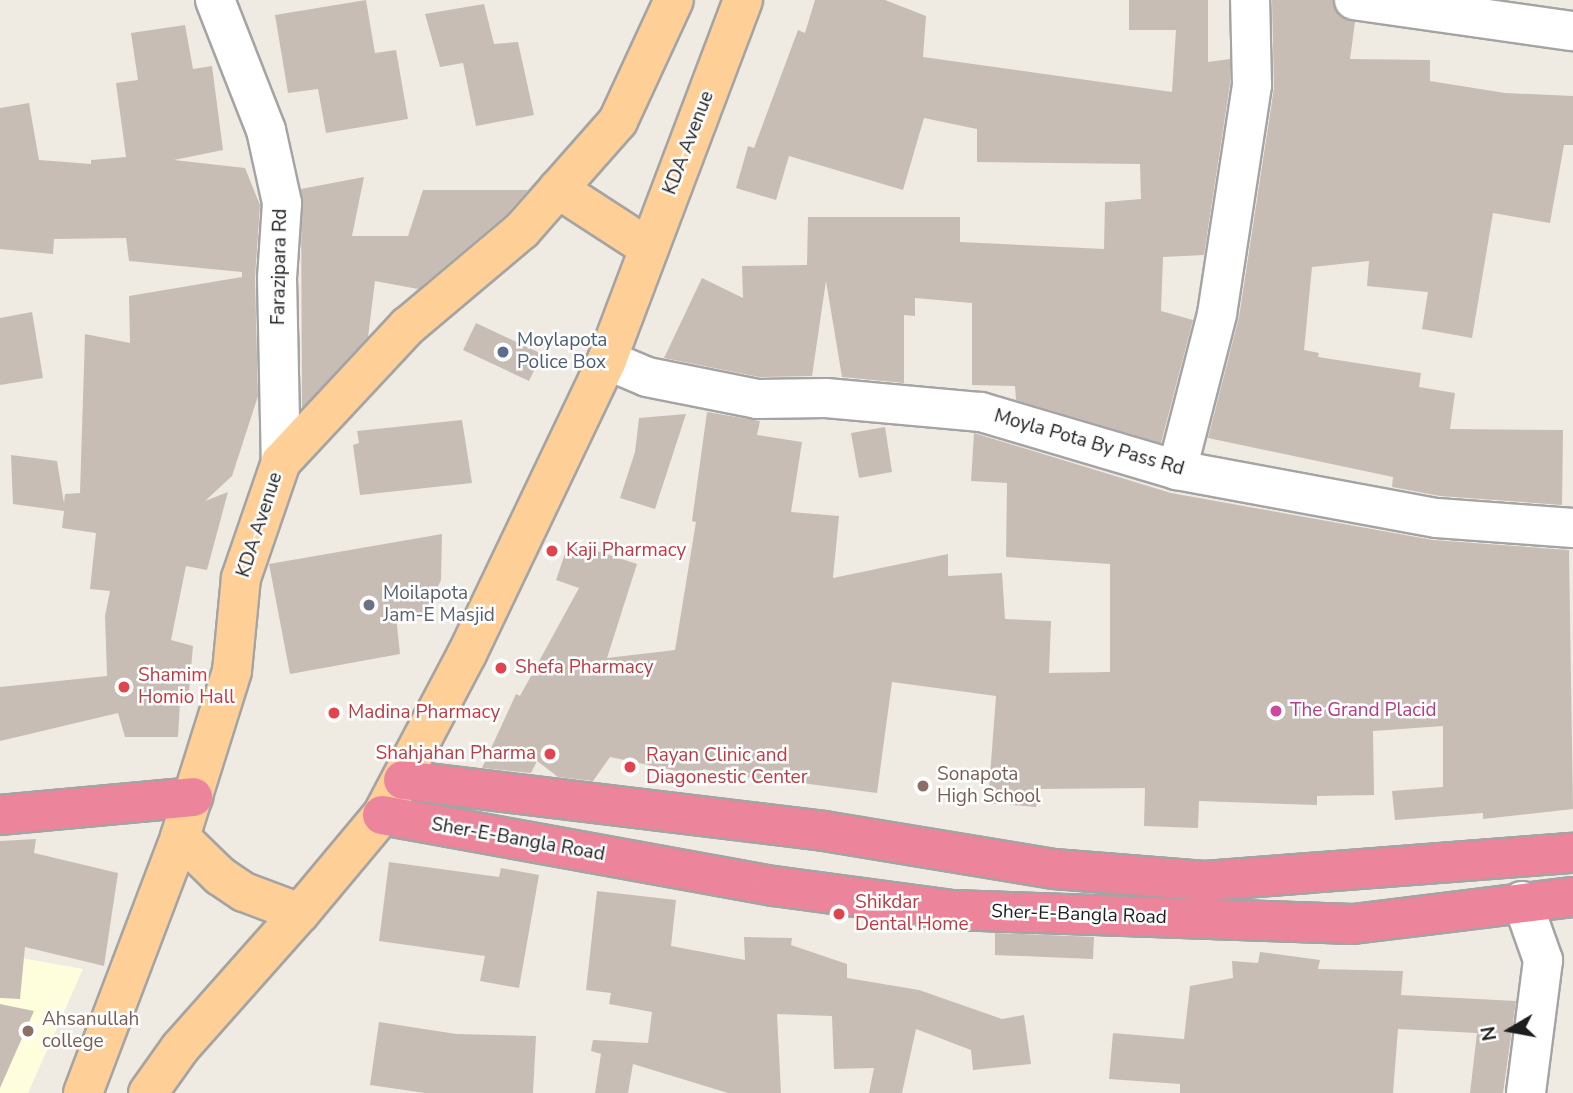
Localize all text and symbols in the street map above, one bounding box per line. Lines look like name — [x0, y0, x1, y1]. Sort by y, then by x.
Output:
street label: KDA Avenue — [659, 88, 719, 198]
street label: Farazipara Rd — [268, 209, 292, 325]
place label: Moylapota Police Box — [517, 330, 607, 374]
marker: Moylapota Police Box — [495, 344, 511, 360]
street label: Moyla Pota By Pass Rd — [991, 405, 1187, 481]
street label: KDA Avenue — [232, 470, 288, 580]
place label: Kaji Pharmacy — [566, 540, 686, 562]
marker: Kaji Pharmacy — [544, 543, 560, 559]
place label: Moilapota Jam-E Masjid — [383, 583, 495, 627]
marker: Moilapota Jam-E Masjid — [361, 597, 377, 613]
place label: Shefa Pharmacy — [515, 657, 653, 679]
marker: Shefa Pharmacy — [493, 660, 509, 676]
place label: Shamim Homio Hall — [138, 665, 235, 709]
marker: Shamim Homio Hall — [116, 679, 132, 695]
place label: The Grand Placid — [1290, 700, 1437, 722]
place label: Madina Pharmacy — [348, 702, 500, 724]
marker: The Grand Placid — [1268, 703, 1284, 719]
marker: Madina Pharmacy — [326, 705, 342, 721]
place label: Shahjahan Pharma — [376, 743, 536, 765]
place label: Rayan Clinic and Diagonestic Center — [646, 745, 807, 789]
marker: Shahjahan Pharma — [542, 746, 558, 762]
marker: Rayan Clinic and Diagonestic Center — [620, 757, 640, 777]
place label: Sonapota High School — [937, 764, 1041, 808]
marker: Sonapota High School — [915, 778, 931, 794]
street label: Sher-E-Bangla Road — [429, 814, 607, 866]
place label: Shikdar Dental Home — [855, 892, 969, 936]
street label: Sher-E-Bangla Road — [991, 901, 1167, 929]
marker: Shikdar Dental Home — [829, 904, 849, 924]
north arrow — [1475, 995, 1545, 1065]
place label: Ahsanullah college — [42, 1009, 139, 1053]
marker: Ahsanullah college — [20, 1023, 36, 1039]
text: N — [1475, 1024, 1503, 1043]

